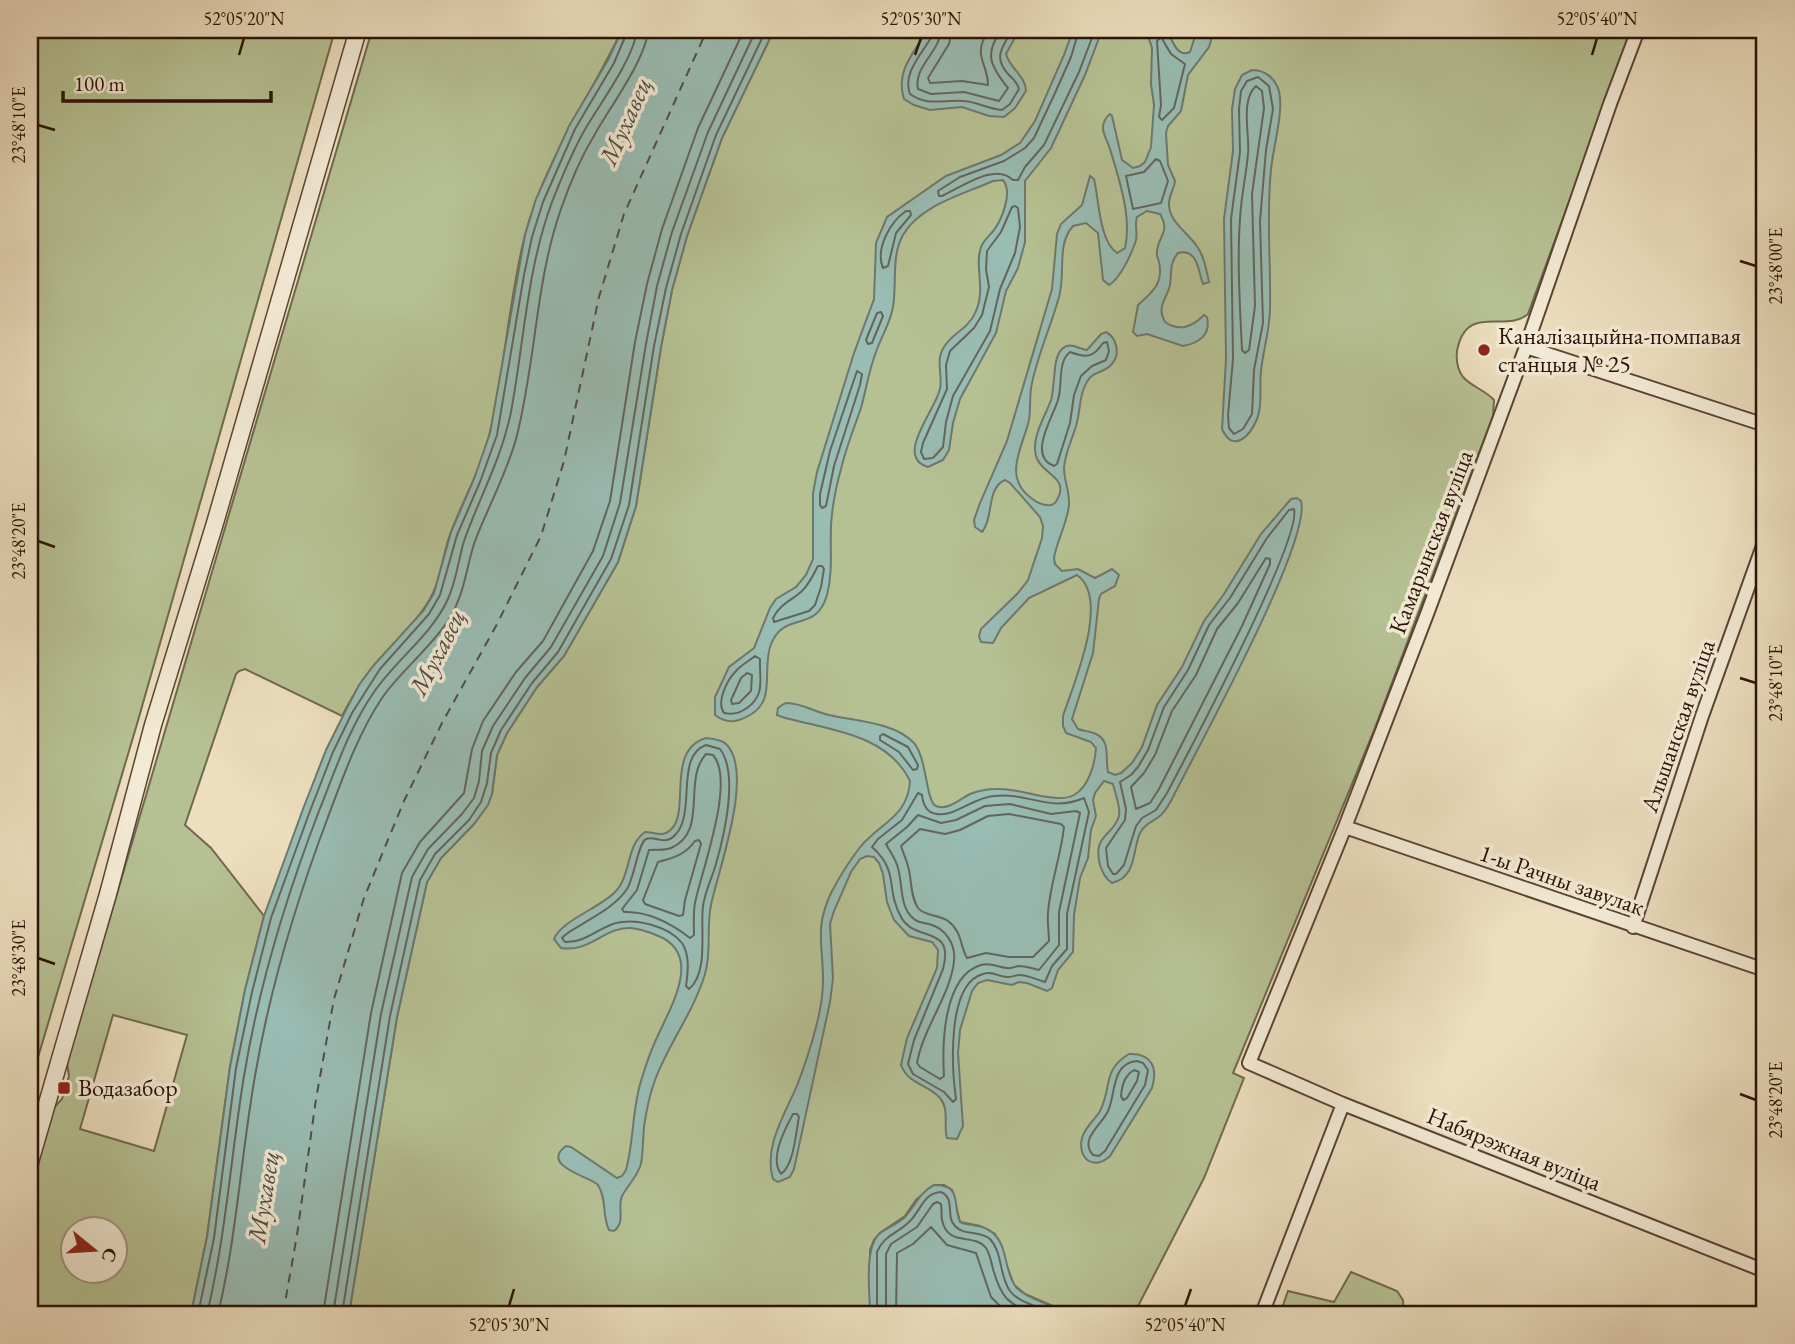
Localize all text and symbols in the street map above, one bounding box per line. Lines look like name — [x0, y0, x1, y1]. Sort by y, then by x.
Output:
text: 52°05'20"N — [204, 7, 285, 30]
text: 52°05'30"N — [881, 7, 962, 30]
text: 52°05'40"N — [1557, 7, 1638, 30]
scale bar — [63, 60, 271, 104]
text: 100 m — [74, 70, 125, 97]
water label: Мухавец — [590, 72, 659, 172]
text: 23°48'10"E — [7, 87, 30, 163]
text: 23°48'00"E — [1764, 228, 1787, 304]
place label: Каналізацыйна-помпавая станцыя № 25 — [1498, 320, 1741, 379]
marker: Каналізацыйна-помпавая станцыя № 25 — [1476, 342, 1492, 358]
street label: Камарынская вуліца — [1381, 445, 1480, 638]
text: 23°48'20"E — [7, 503, 30, 579]
water label: Мухавец — [400, 603, 473, 703]
street label: Альшанская вуліца — [1633, 635, 1722, 817]
text: 23°48'10"E — [1764, 645, 1787, 721]
street label: 1-ы Рачны завулак — [1476, 837, 1649, 922]
text: 23°48'30"E — [7, 920, 30, 996]
text: 23°48'20"E — [1764, 1062, 1787, 1138]
place label: Водазабор — [78, 1072, 178, 1103]
marker: Водазабор — [56, 1080, 72, 1096]
street label: Набярэжная вуліца — [1423, 1099, 1606, 1198]
water label: Мухавец — [239, 1149, 287, 1247]
north arrow — [60, 1214, 130, 1284]
text: С — [96, 1245, 124, 1265]
text: 52°05'30"N — [469, 1313, 550, 1336]
text: 52°05'40"N — [1145, 1313, 1226, 1336]

